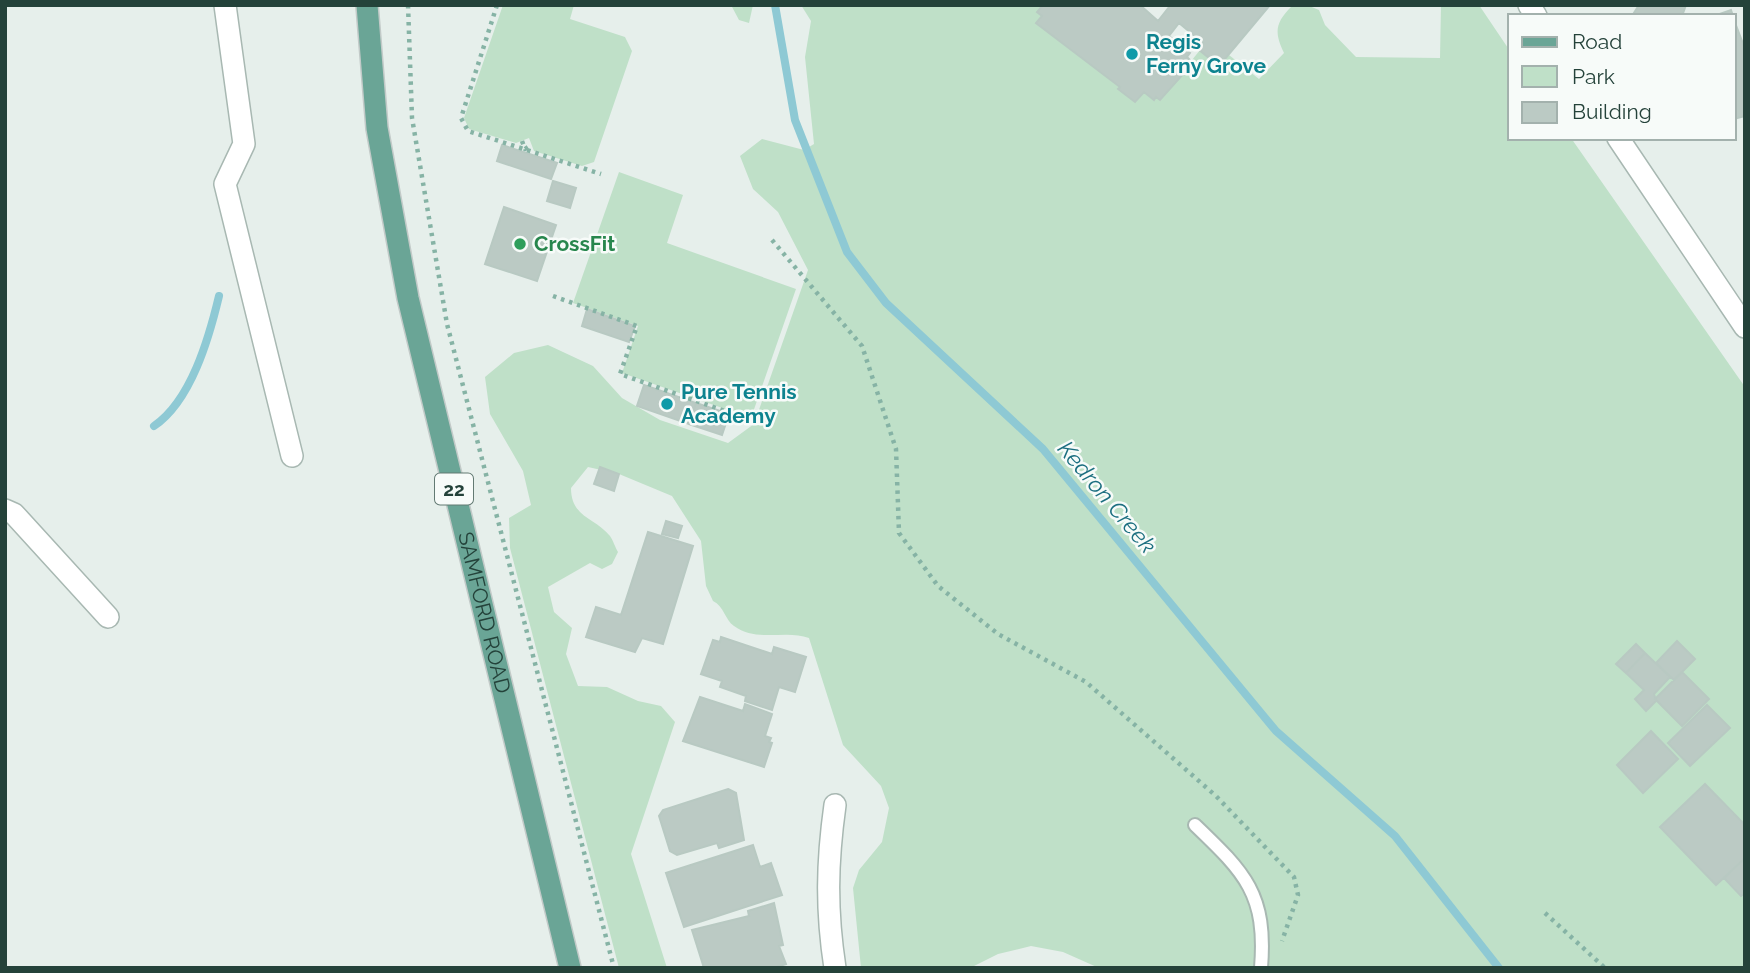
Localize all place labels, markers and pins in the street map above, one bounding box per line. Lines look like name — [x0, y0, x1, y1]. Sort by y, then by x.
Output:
place label: Regis Ferny Grove — [1146, 29, 1266, 78]
marker: Regis Ferny Grove — [1124, 46, 1140, 62]
place label: CrossFit — [534, 231, 615, 256]
marker: CrossFit — [512, 236, 528, 252]
place label: Pure Tennis Academy — [681, 379, 797, 428]
marker: Pure Tennis Academy — [659, 396, 675, 412]

